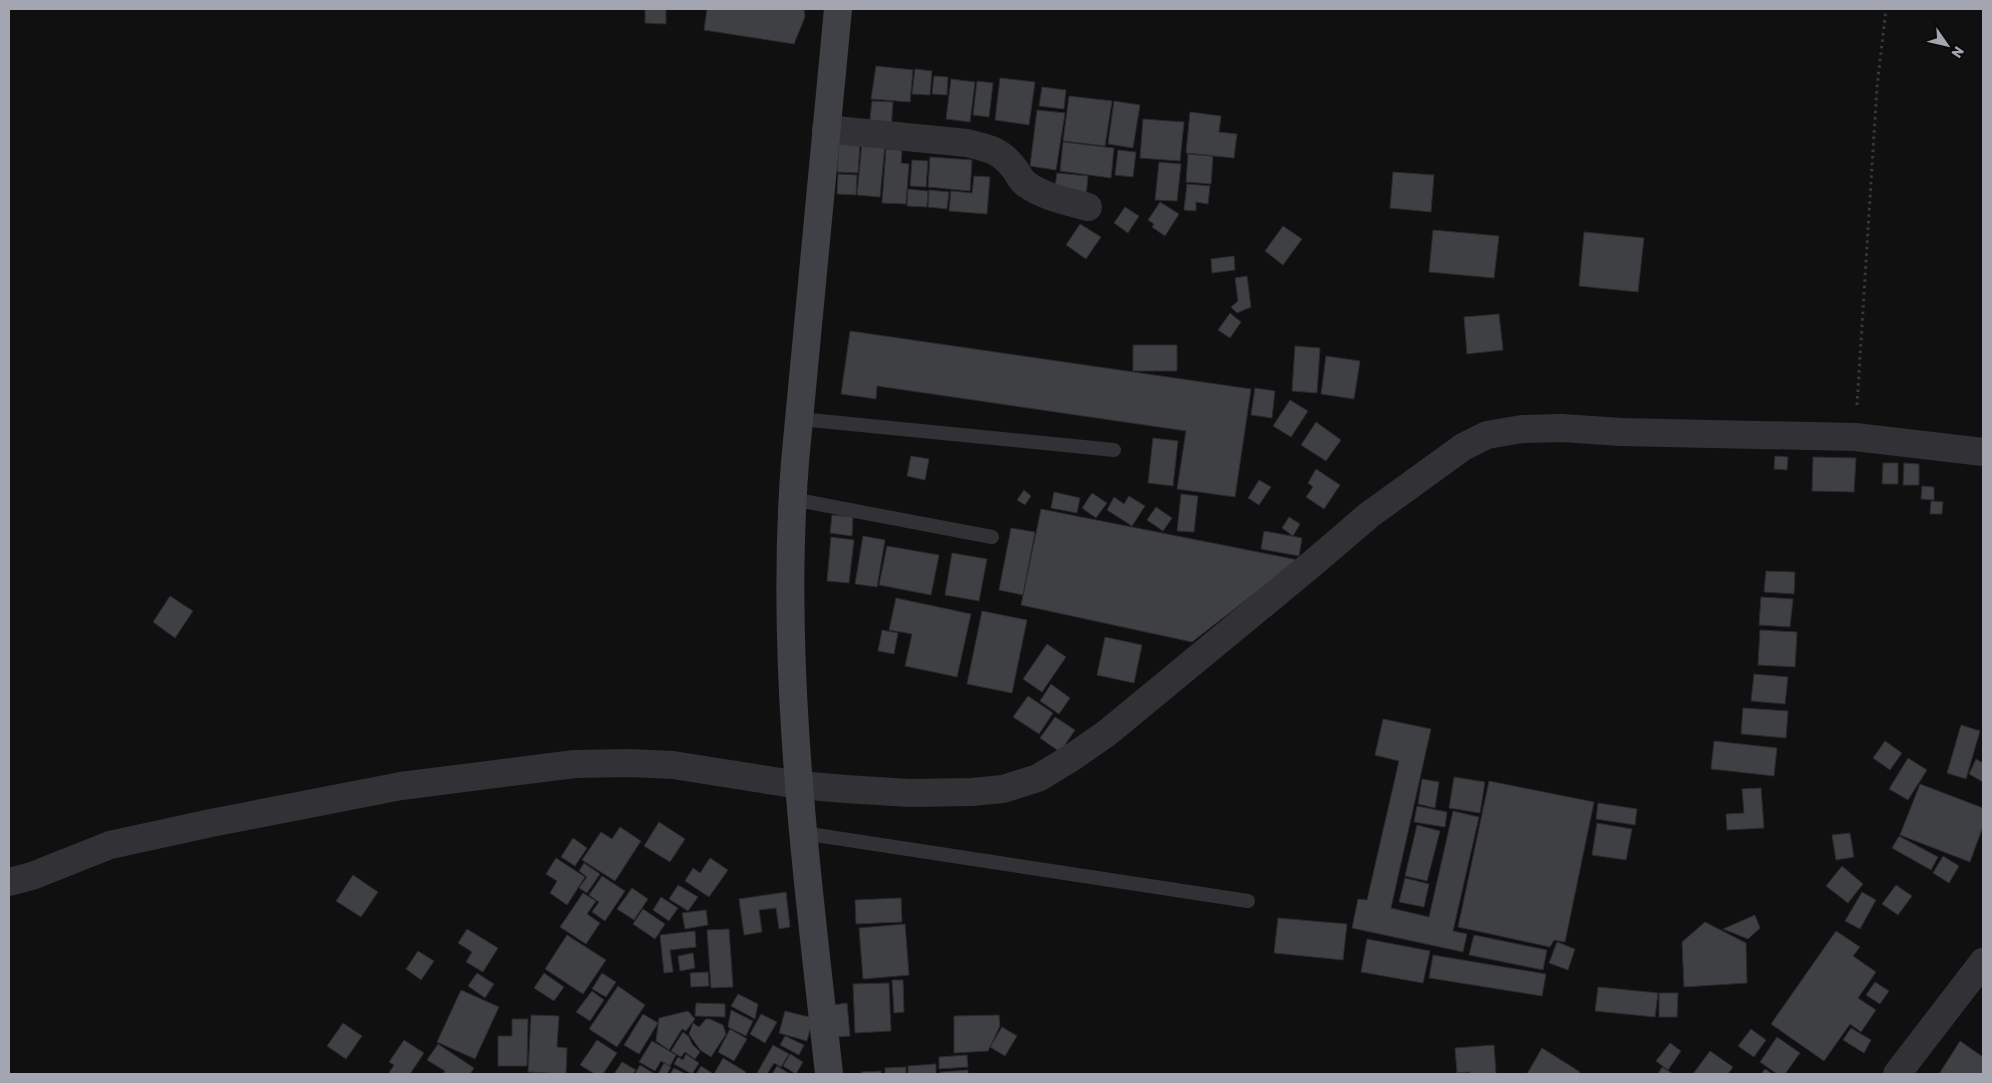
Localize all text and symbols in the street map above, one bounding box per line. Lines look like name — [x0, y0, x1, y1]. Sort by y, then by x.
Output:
north arrow — [1922, 20, 1972, 70]
text: N — [1947, 43, 1967, 61]

